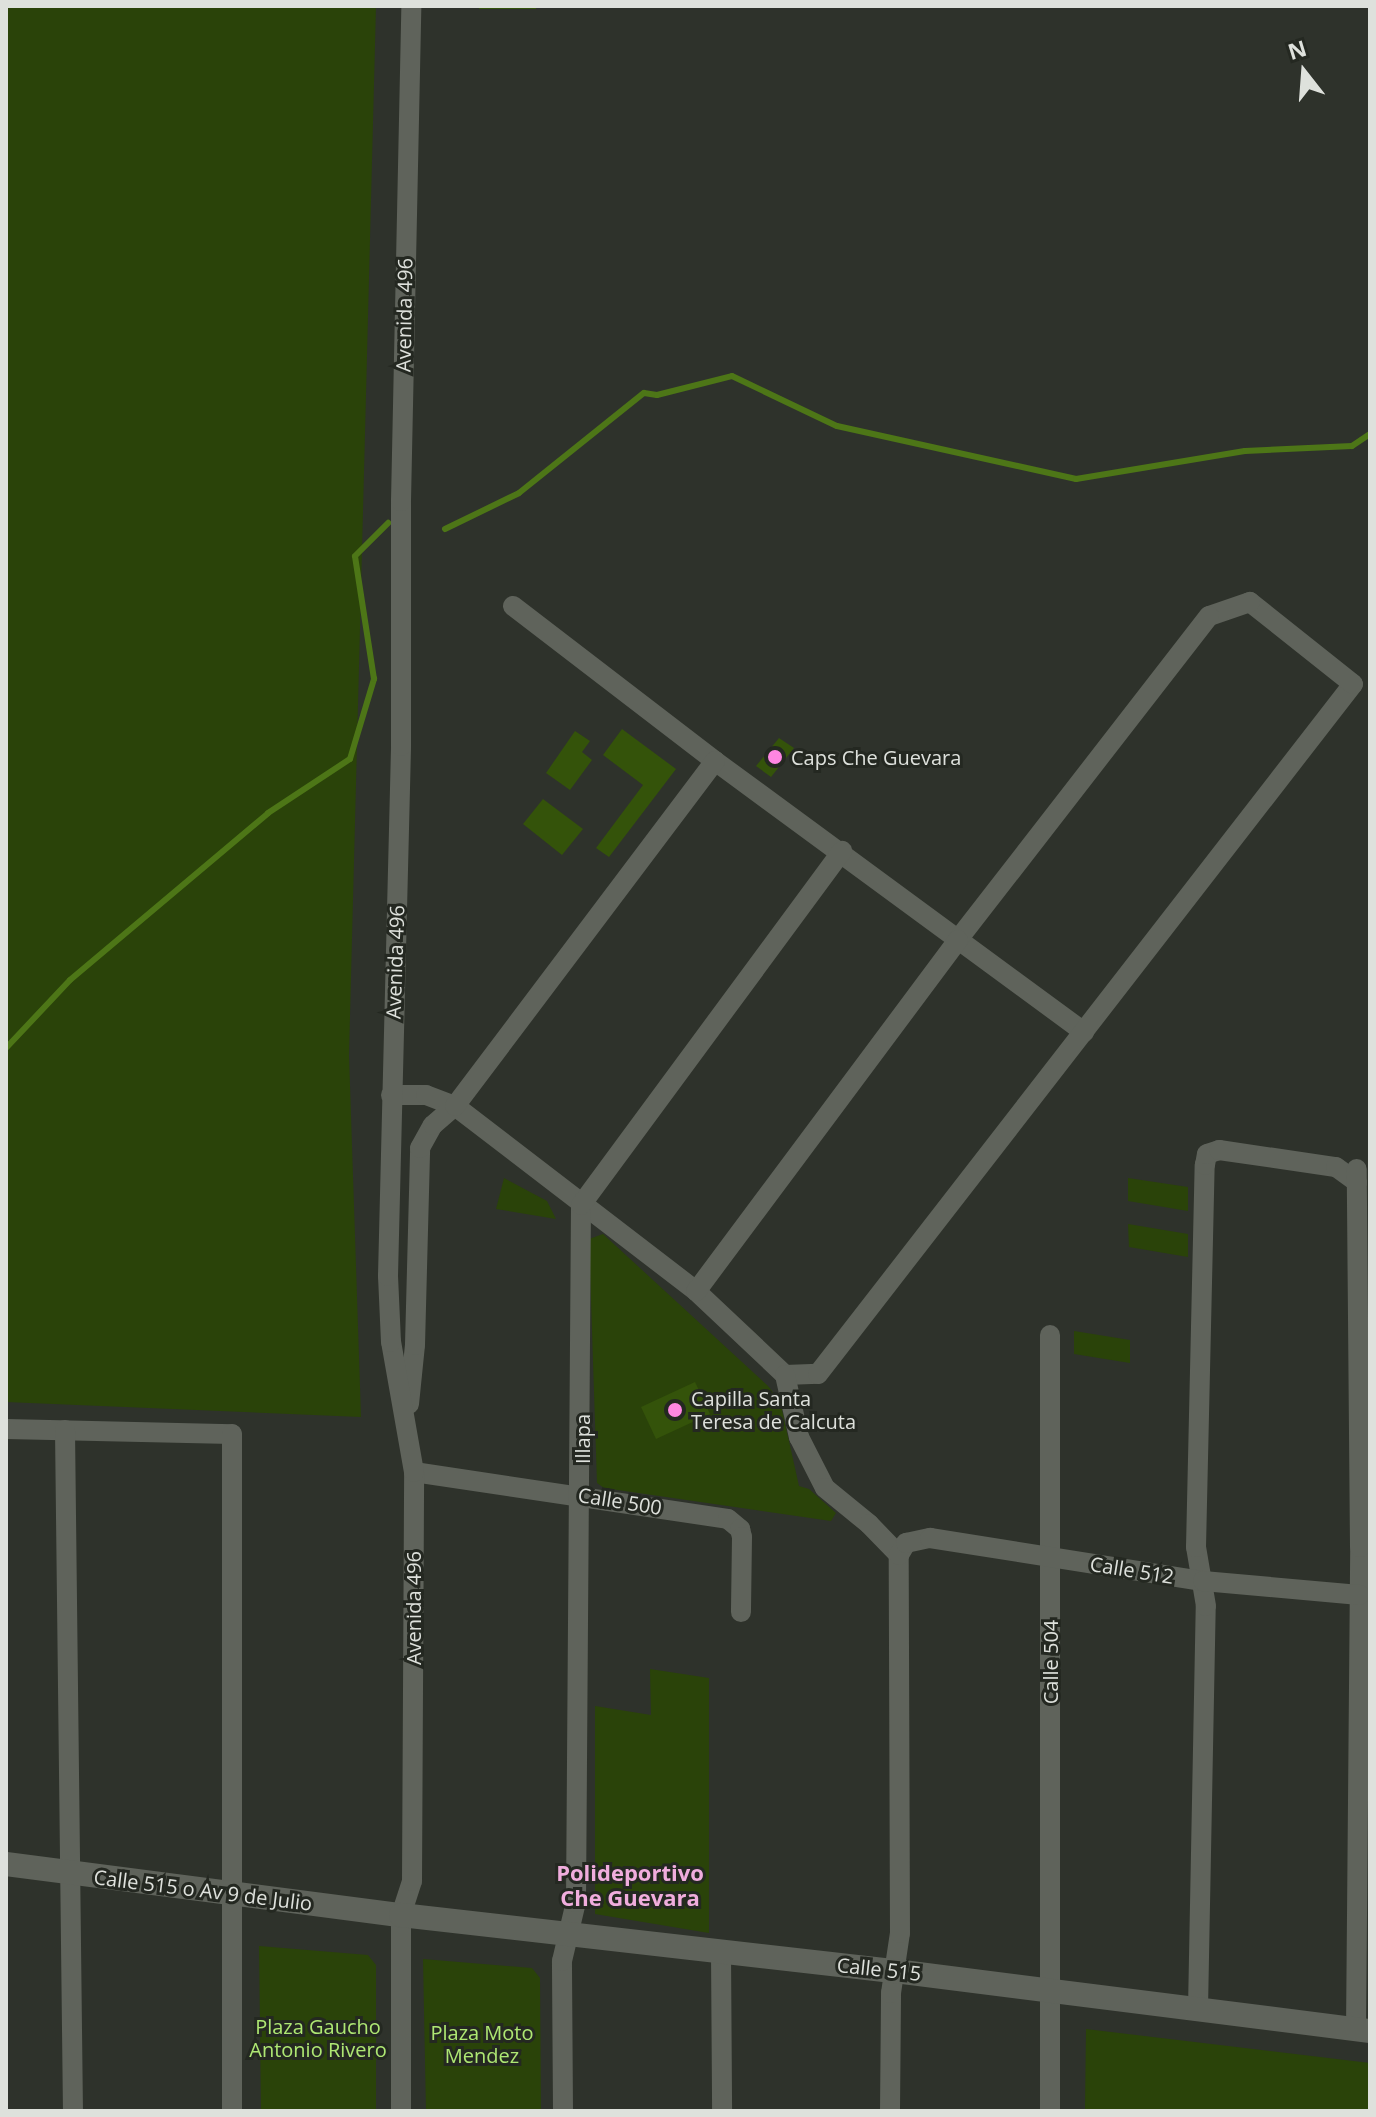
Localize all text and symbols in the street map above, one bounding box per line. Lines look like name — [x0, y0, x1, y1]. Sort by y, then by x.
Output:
north arrow — [1264, 32, 1344, 112]
text: N — [1284, 32, 1310, 66]
street label: Avenida 496 — [391, 258, 417, 372]
place label: Caps Che Guevara — [791, 745, 961, 769]
marker: Caps Che Guevara — [766, 748, 784, 766]
street label: Avenida 496 — [381, 905, 409, 1019]
place label: Capilla Santa Teresa de Calcuta — [691, 1386, 856, 1433]
marker: Capilla Santa Teresa de Calcuta — [666, 1401, 684, 1419]
street label: Illapa — [570, 1414, 594, 1464]
street label: Calle 500 — [576, 1483, 664, 1519]
street label: Avenida 496 — [401, 1551, 425, 1665]
street label: Calle 512 — [1088, 1552, 1176, 1588]
street label: Calle 504 — [1038, 1620, 1062, 1704]
district label: Polideportivo Che Guevara — [556, 1859, 704, 1910]
street label: Calle 515 o Av 9 de Julio — [92, 1865, 314, 1915]
street label: Calle 515 — [836, 1953, 922, 1985]
park label: Plaza Gaucho Antonio Rivero — [249, 2015, 387, 2062]
park label: Plaza Moto Mendez — [430, 2021, 534, 2068]

